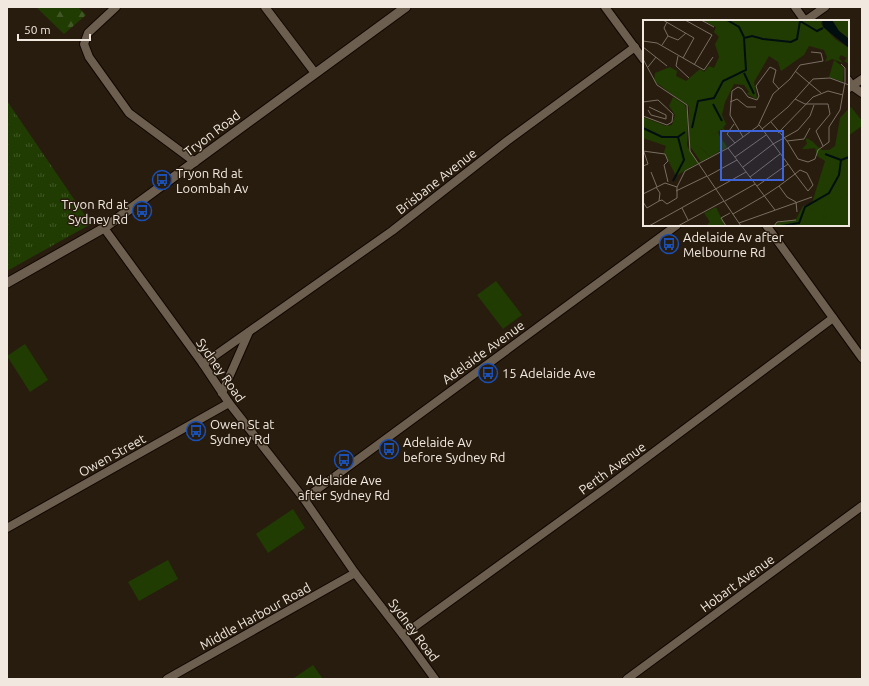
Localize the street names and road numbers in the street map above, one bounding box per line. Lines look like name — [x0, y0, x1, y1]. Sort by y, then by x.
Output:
street label: Tryon Road — [181, 107, 243, 159]
street label: Brisbane Avenue — [393, 145, 479, 217]
street label: Adelaide Avenue — [439, 318, 527, 386]
street label: Sydney Road — [194, 336, 248, 404]
street label: Owen Street — [76, 431, 148, 479]
street label: Perth Avenue — [576, 439, 648, 497]
street label: Hobart Avenue — [697, 552, 777, 614]
street label: Middle Harbour Road — [197, 580, 313, 652]
street label: Sydney Road — [386, 596, 442, 664]

